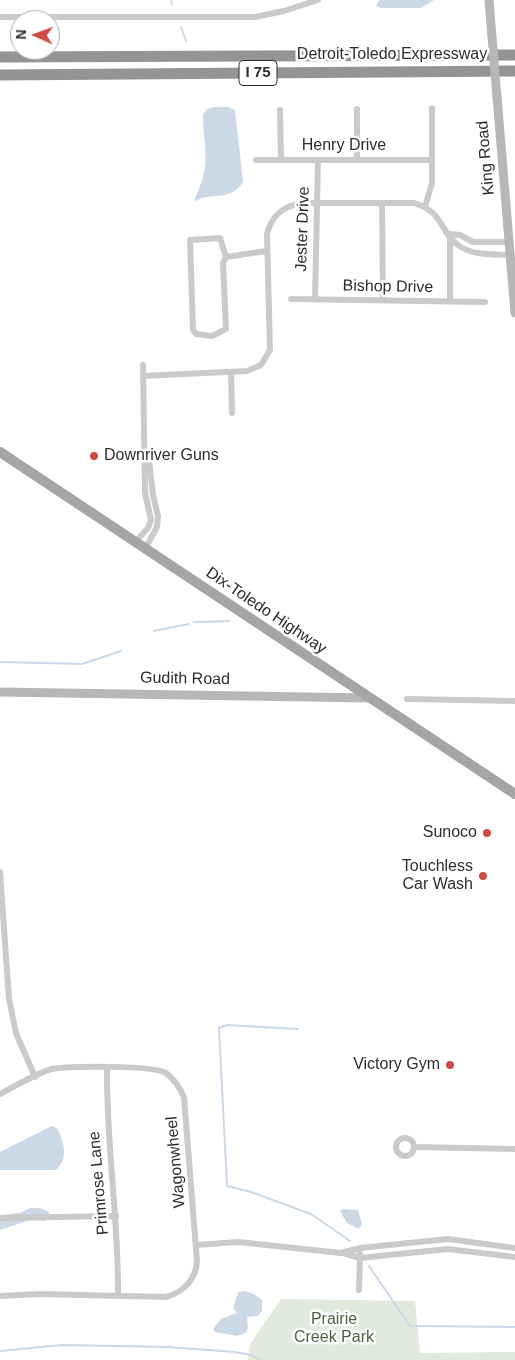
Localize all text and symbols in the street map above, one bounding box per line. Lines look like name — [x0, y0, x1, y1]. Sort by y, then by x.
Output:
north arrow — [10, 10, 60, 60]
text: N — [13, 29, 29, 40]
street label: Detroit-Toledo Expressway — [297, 45, 487, 65]
road number: I 75 — [239, 60, 277, 86]
street label: King Road — [473, 120, 499, 196]
street label: Henry Drive — [302, 136, 386, 156]
street label: Jester Drive — [292, 186, 314, 272]
street label: Bishop Drive — [342, 277, 434, 297]
place label: Downriver Guns — [104, 446, 219, 466]
marker: Downriver Guns — [88, 450, 100, 462]
street label: Dix-Toledo Highway — [202, 564, 330, 658]
street label: Gudith Road — [140, 669, 230, 689]
place label: Sunoco — [423, 823, 477, 843]
marker: Sunoco — [481, 827, 493, 839]
place label: Touchless Car Wash — [402, 857, 473, 895]
marker: Touchless Car Wash — [477, 870, 489, 882]
place label: Victory Gym — [353, 1055, 440, 1075]
marker: Victory Gym — [444, 1059, 456, 1071]
street label: Wagonwheel — [162, 1115, 190, 1209]
street label: Primrose Lane — [85, 1130, 113, 1236]
park label: Prairie Creek Park — [294, 1310, 374, 1348]

